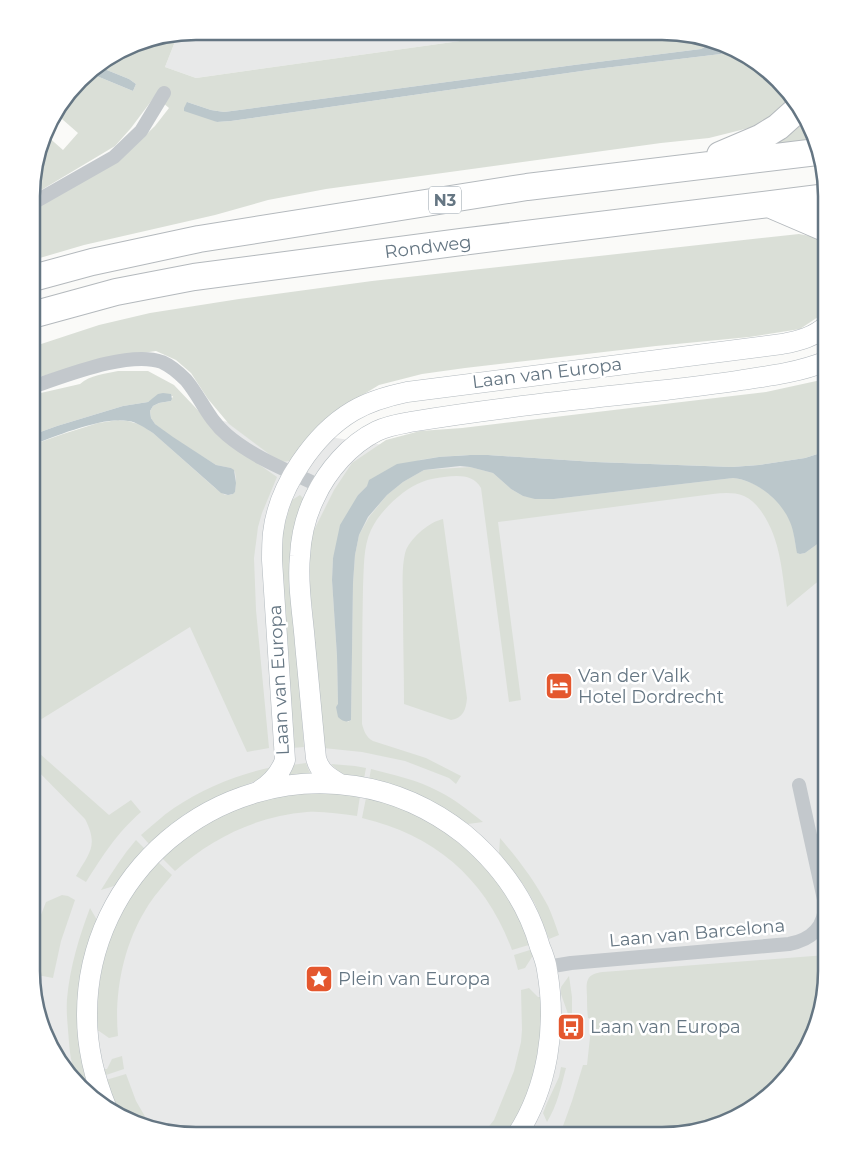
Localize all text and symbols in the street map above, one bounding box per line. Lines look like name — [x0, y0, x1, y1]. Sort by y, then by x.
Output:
road number: N3 — [429, 186, 461, 214]
street label: Rondweg — [383, 231, 473, 263]
street label: Laan van Europa — [471, 353, 623, 393]
street label: Laan van Europa — [264, 604, 294, 756]
place label: Van der Valk Hotel Dordrecht — [578, 665, 724, 708]
hotel icon: Van der Valk Hotel Dordrecht — [544, 671, 574, 701]
street label: Laan van Barcelona — [608, 914, 786, 952]
place icon: Plein van Europa — [304, 964, 334, 994]
place label: Plein van Europa — [338, 968, 490, 990]
bus stop icon: Laan van Europa — [556, 1012, 586, 1042]
place label: Laan van Europa — [590, 1016, 741, 1038]

